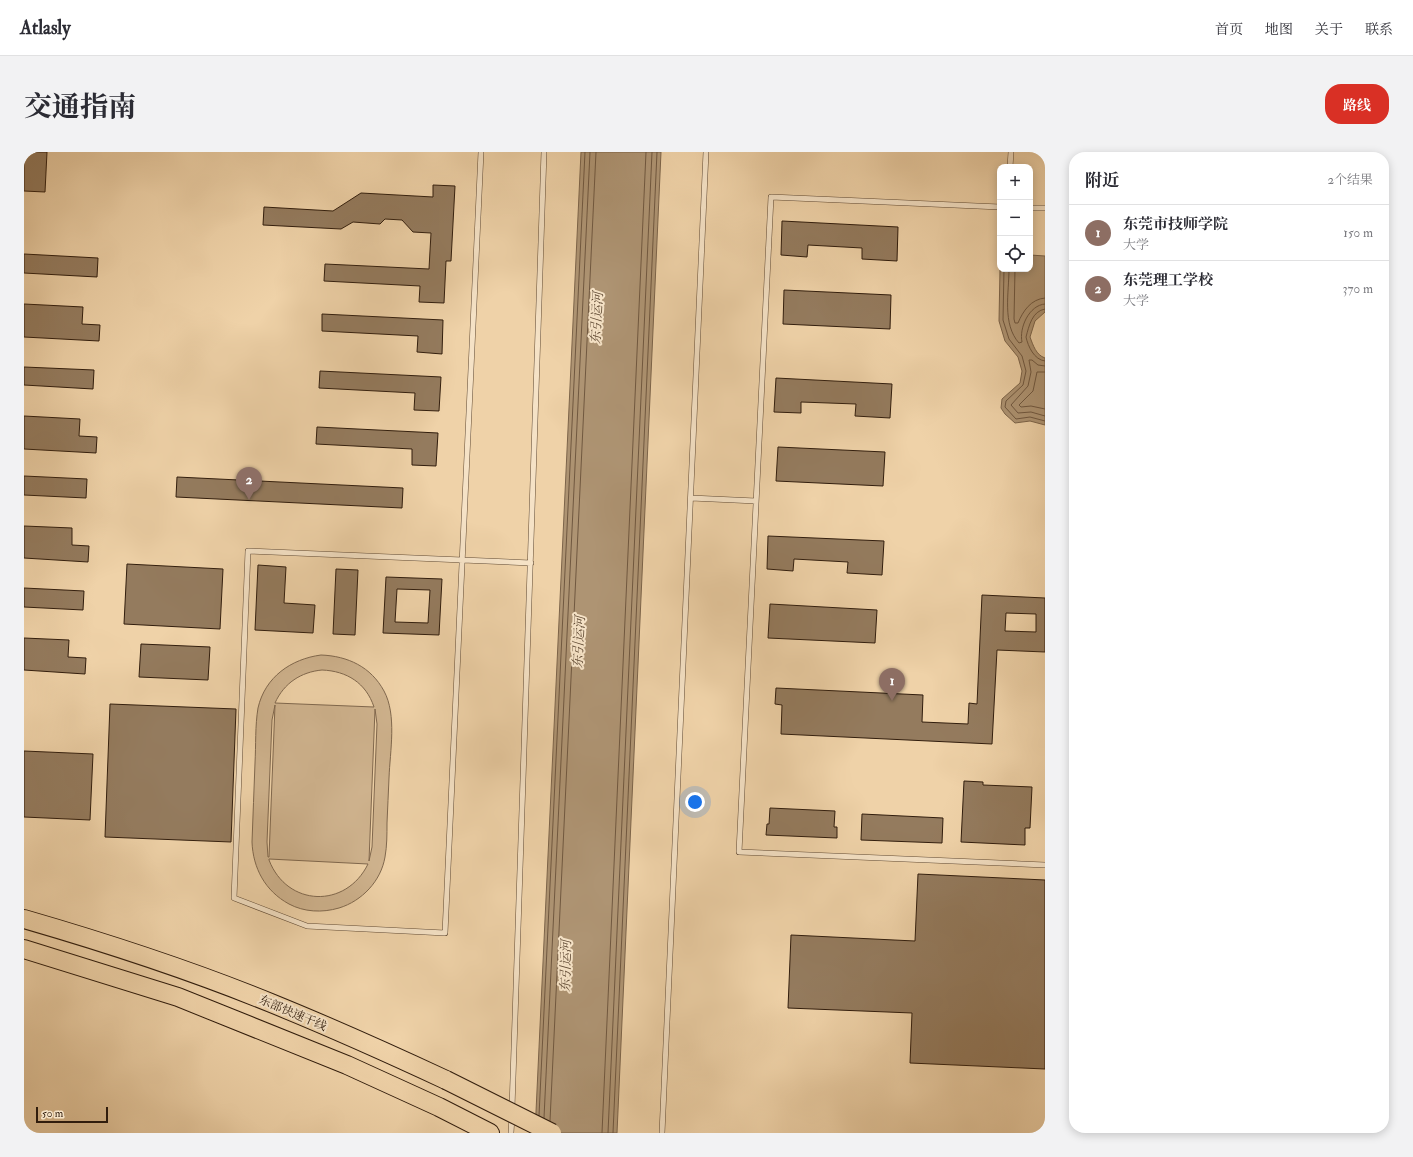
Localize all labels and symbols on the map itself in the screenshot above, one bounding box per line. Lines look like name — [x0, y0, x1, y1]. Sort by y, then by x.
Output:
water label: 东引运河 — [588, 290, 606, 344]
pin: 2 — [236, 467, 262, 500]
water label: 东引运河 — [570, 614, 588, 668]
pin: 1 — [879, 668, 905, 701]
your location — [685, 792, 705, 812]
water label: 东引运河 — [558, 938, 574, 992]
street label: 东部快速干线 — [257, 992, 329, 1034]
scale bar — [36, 1105, 108, 1124]

